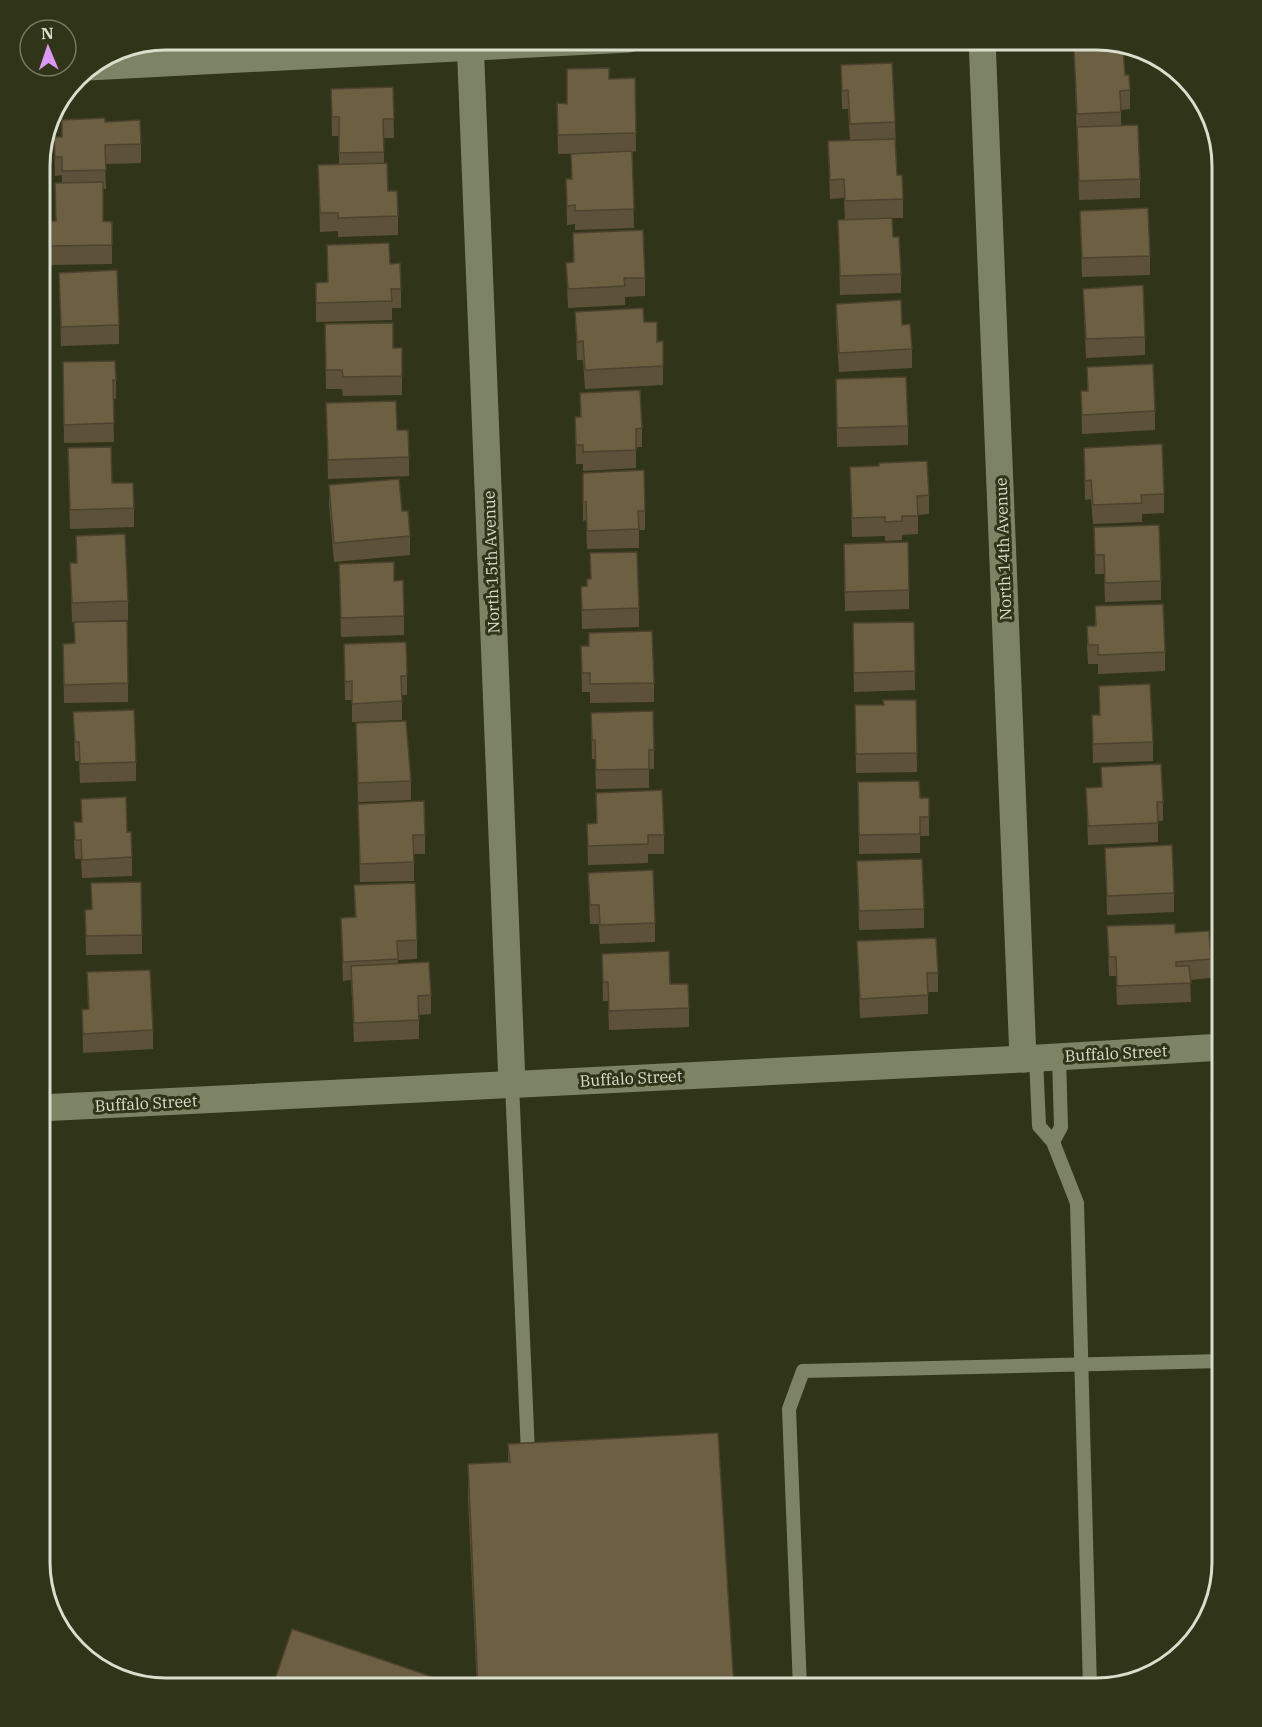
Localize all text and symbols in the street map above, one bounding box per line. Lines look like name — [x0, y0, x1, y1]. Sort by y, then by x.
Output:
north arrow — [18, 18, 78, 78]
text: N — [41, 23, 54, 43]
street label: North 14th Avenue — [991, 477, 1015, 621]
street label: North 15th Avenue — [479, 490, 503, 634]
street label: Buffalo Street — [1064, 1040, 1168, 1066]
street label: Buffalo Street — [579, 1065, 683, 1091]
street label: Buffalo Street — [94, 1090, 198, 1116]

